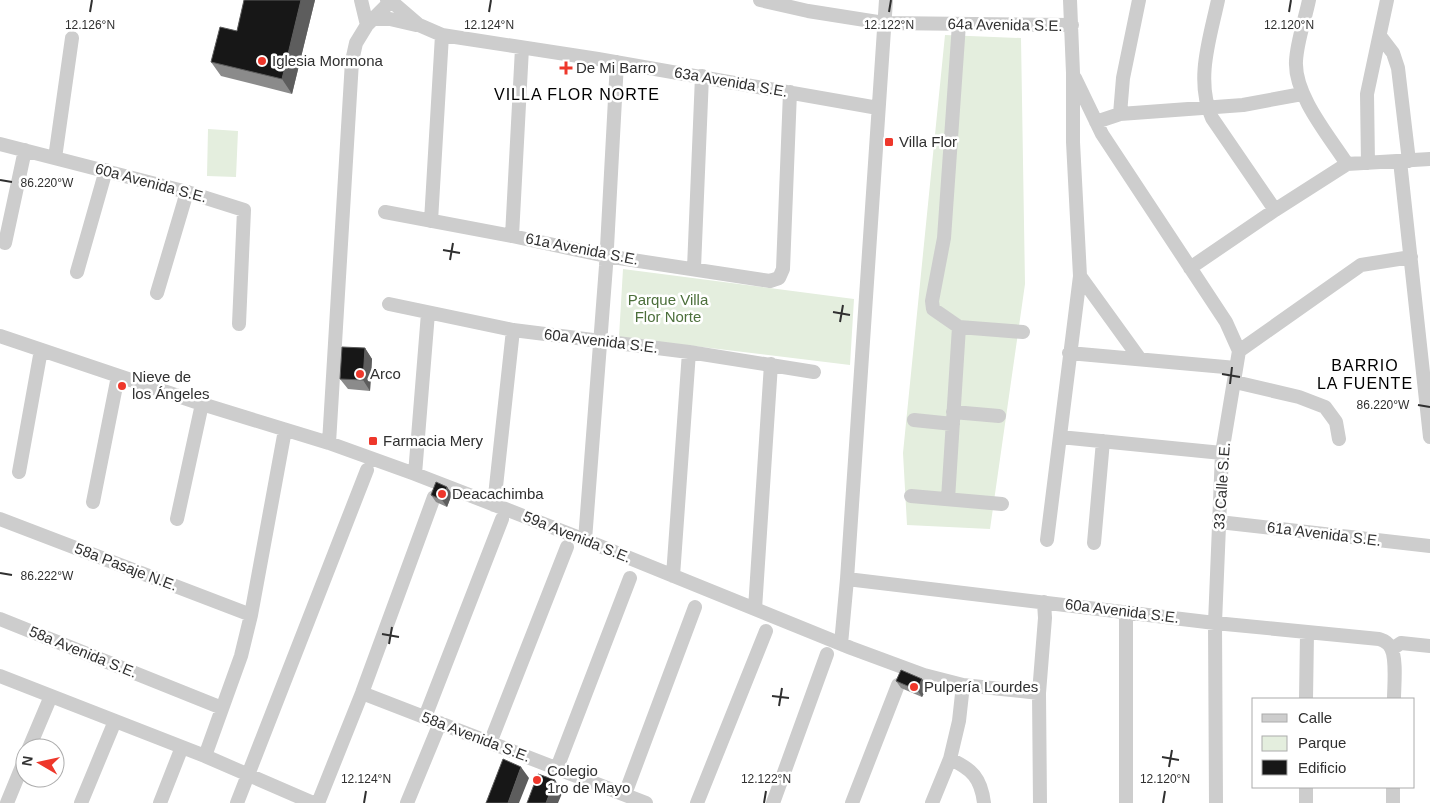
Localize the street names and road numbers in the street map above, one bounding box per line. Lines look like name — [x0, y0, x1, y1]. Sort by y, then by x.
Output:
street label: 64a Avenida S.E. — [947, 15, 1063, 34]
street label: 63a Avenida S.E. — [673, 63, 789, 100]
street label: 60a Avenida S.E. — [93, 159, 209, 206]
street label: 61a Avenida S.E. — [524, 229, 640, 268]
street label: 60a Avenida S.E. — [543, 325, 659, 356]
street label: 33 Calle S.E. — [1210, 442, 1233, 530]
street label: 59a Avenida S.E. — [521, 507, 634, 566]
street label: 61a Avenida S.E. — [1266, 518, 1382, 549]
street label: 58a Pasaje N.E. — [73, 539, 180, 594]
street label: 60a Avenida S.E. — [1064, 595, 1180, 626]
street label: 58a Avenida S.E. — [27, 622, 140, 681]
street label: 58a Avenida S.E. — [420, 708, 533, 765]

